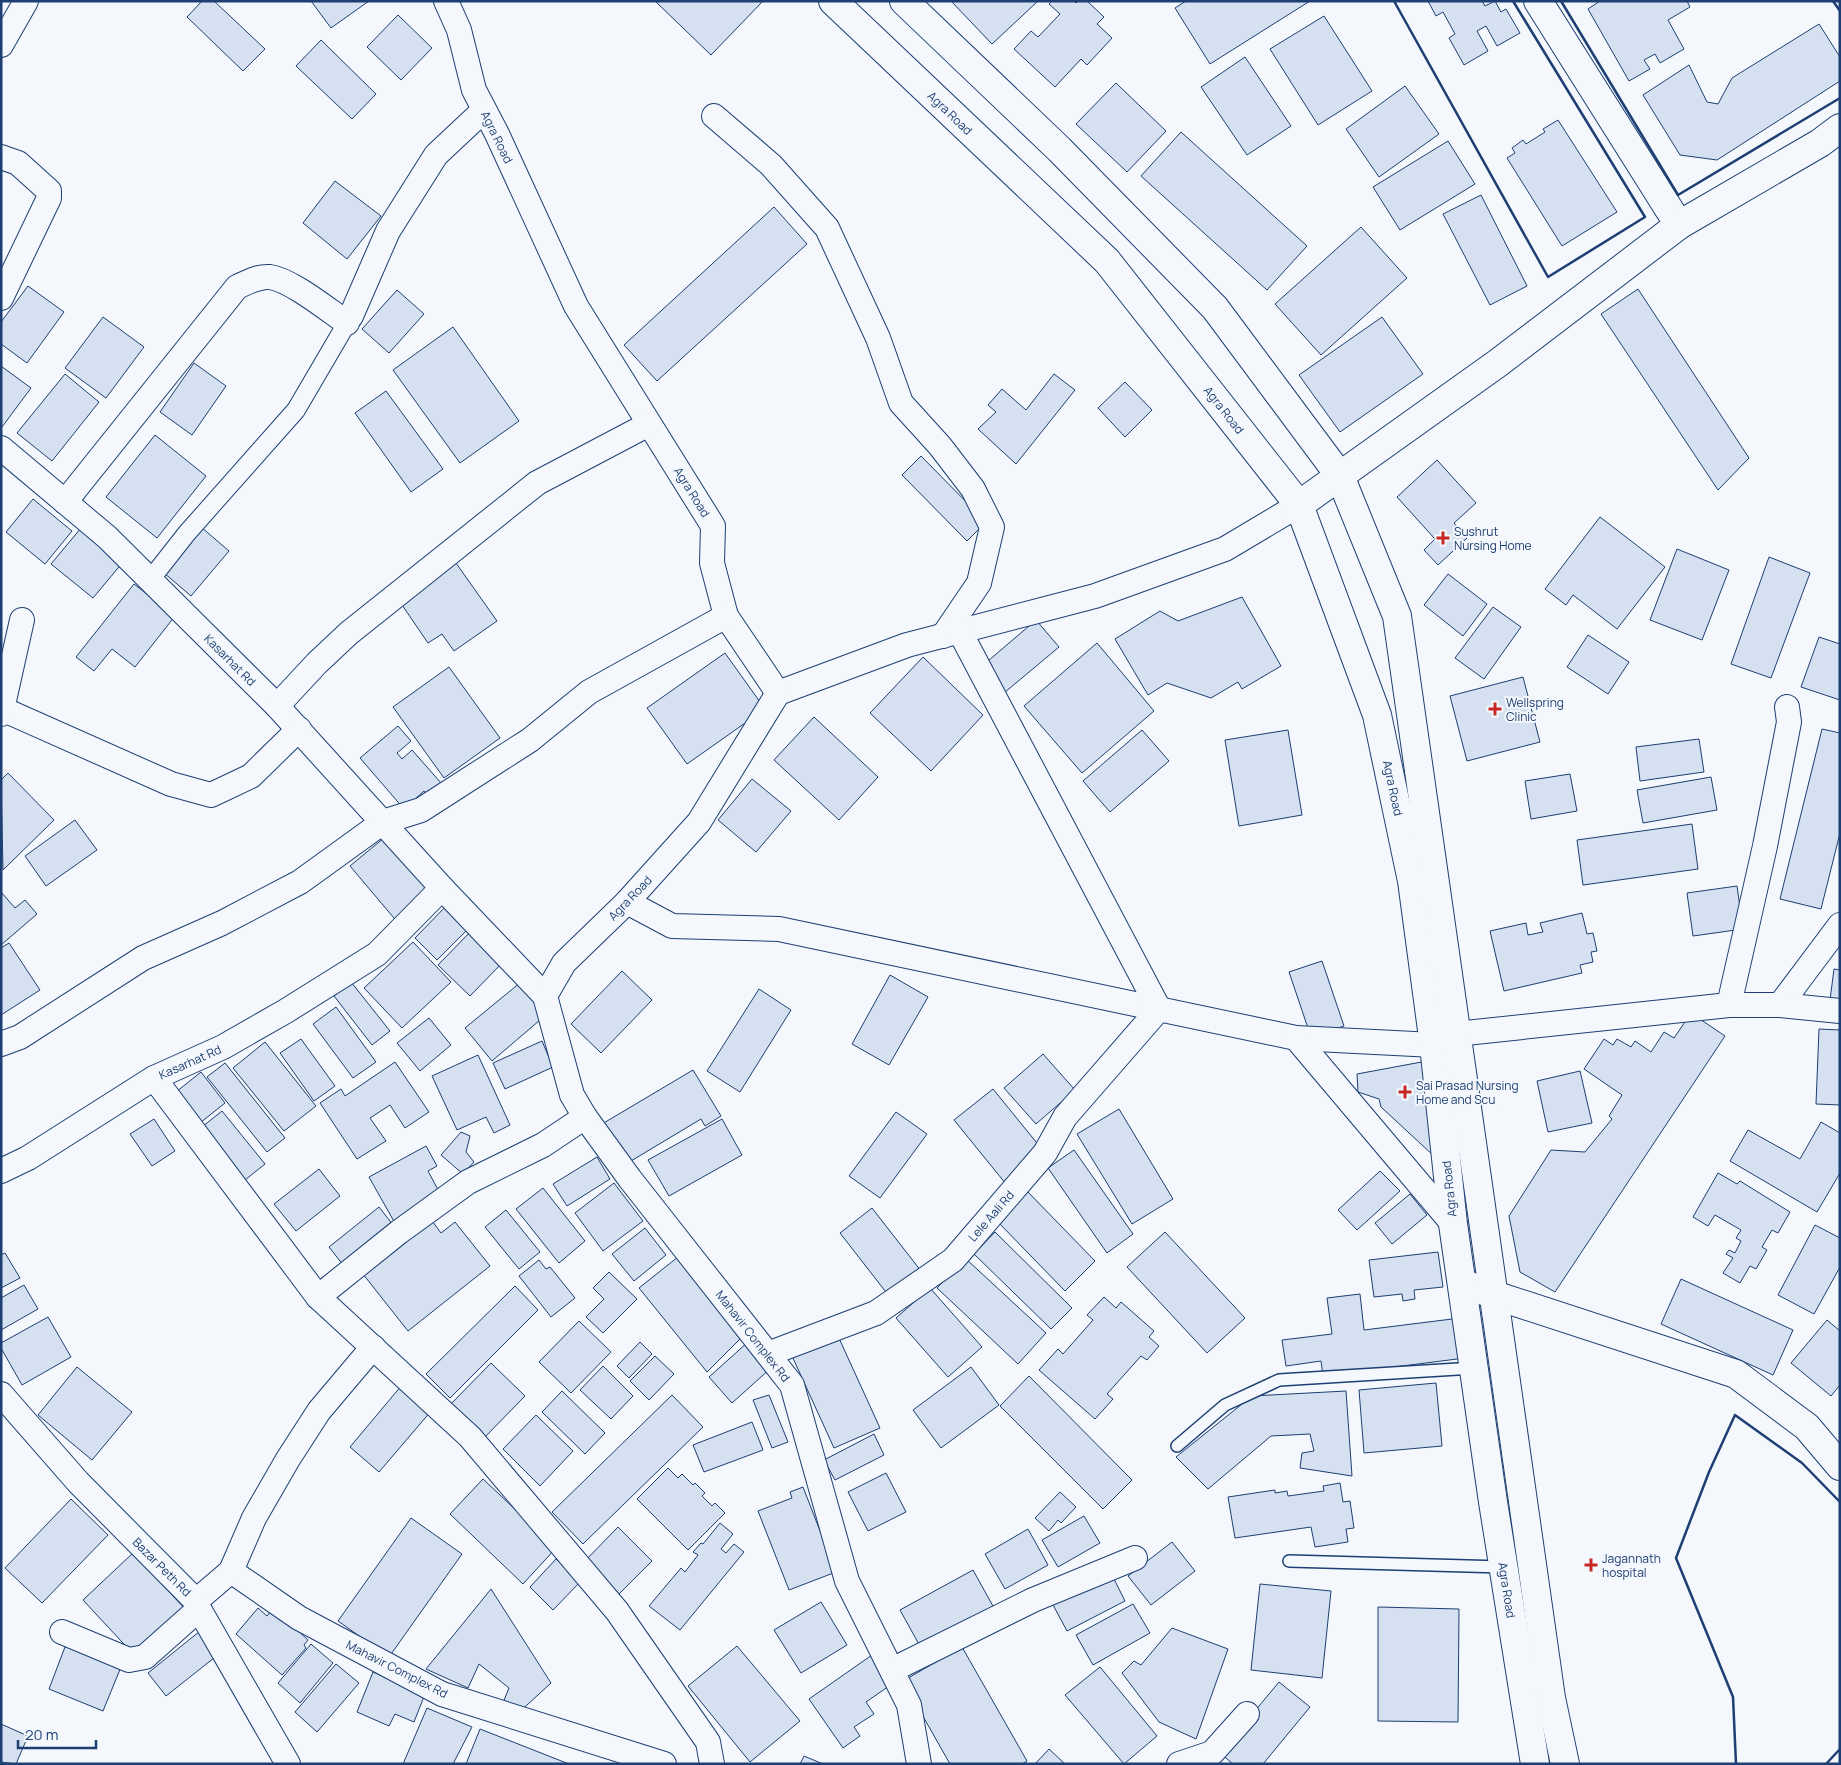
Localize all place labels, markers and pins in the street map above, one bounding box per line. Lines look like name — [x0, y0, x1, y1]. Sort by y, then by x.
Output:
place label: Sushrut Nursing Home — [1454, 523, 1532, 554]
marker: Sushrut Nursing Home — [1436, 531, 1450, 545]
place label: Wellspring Clinic — [1506, 694, 1564, 725]
marker: Wellspring Clinic — [1488, 702, 1502, 716]
place label: Sai Prasad Nursing Home and Scu — [1416, 1077, 1519, 1108]
marker: Sai Prasad Nursing Home and Scu — [1398, 1085, 1412, 1099]
place label: Jagannath hospital — [1602, 1550, 1661, 1581]
marker: Jagannath hospital — [1584, 1558, 1598, 1572]

